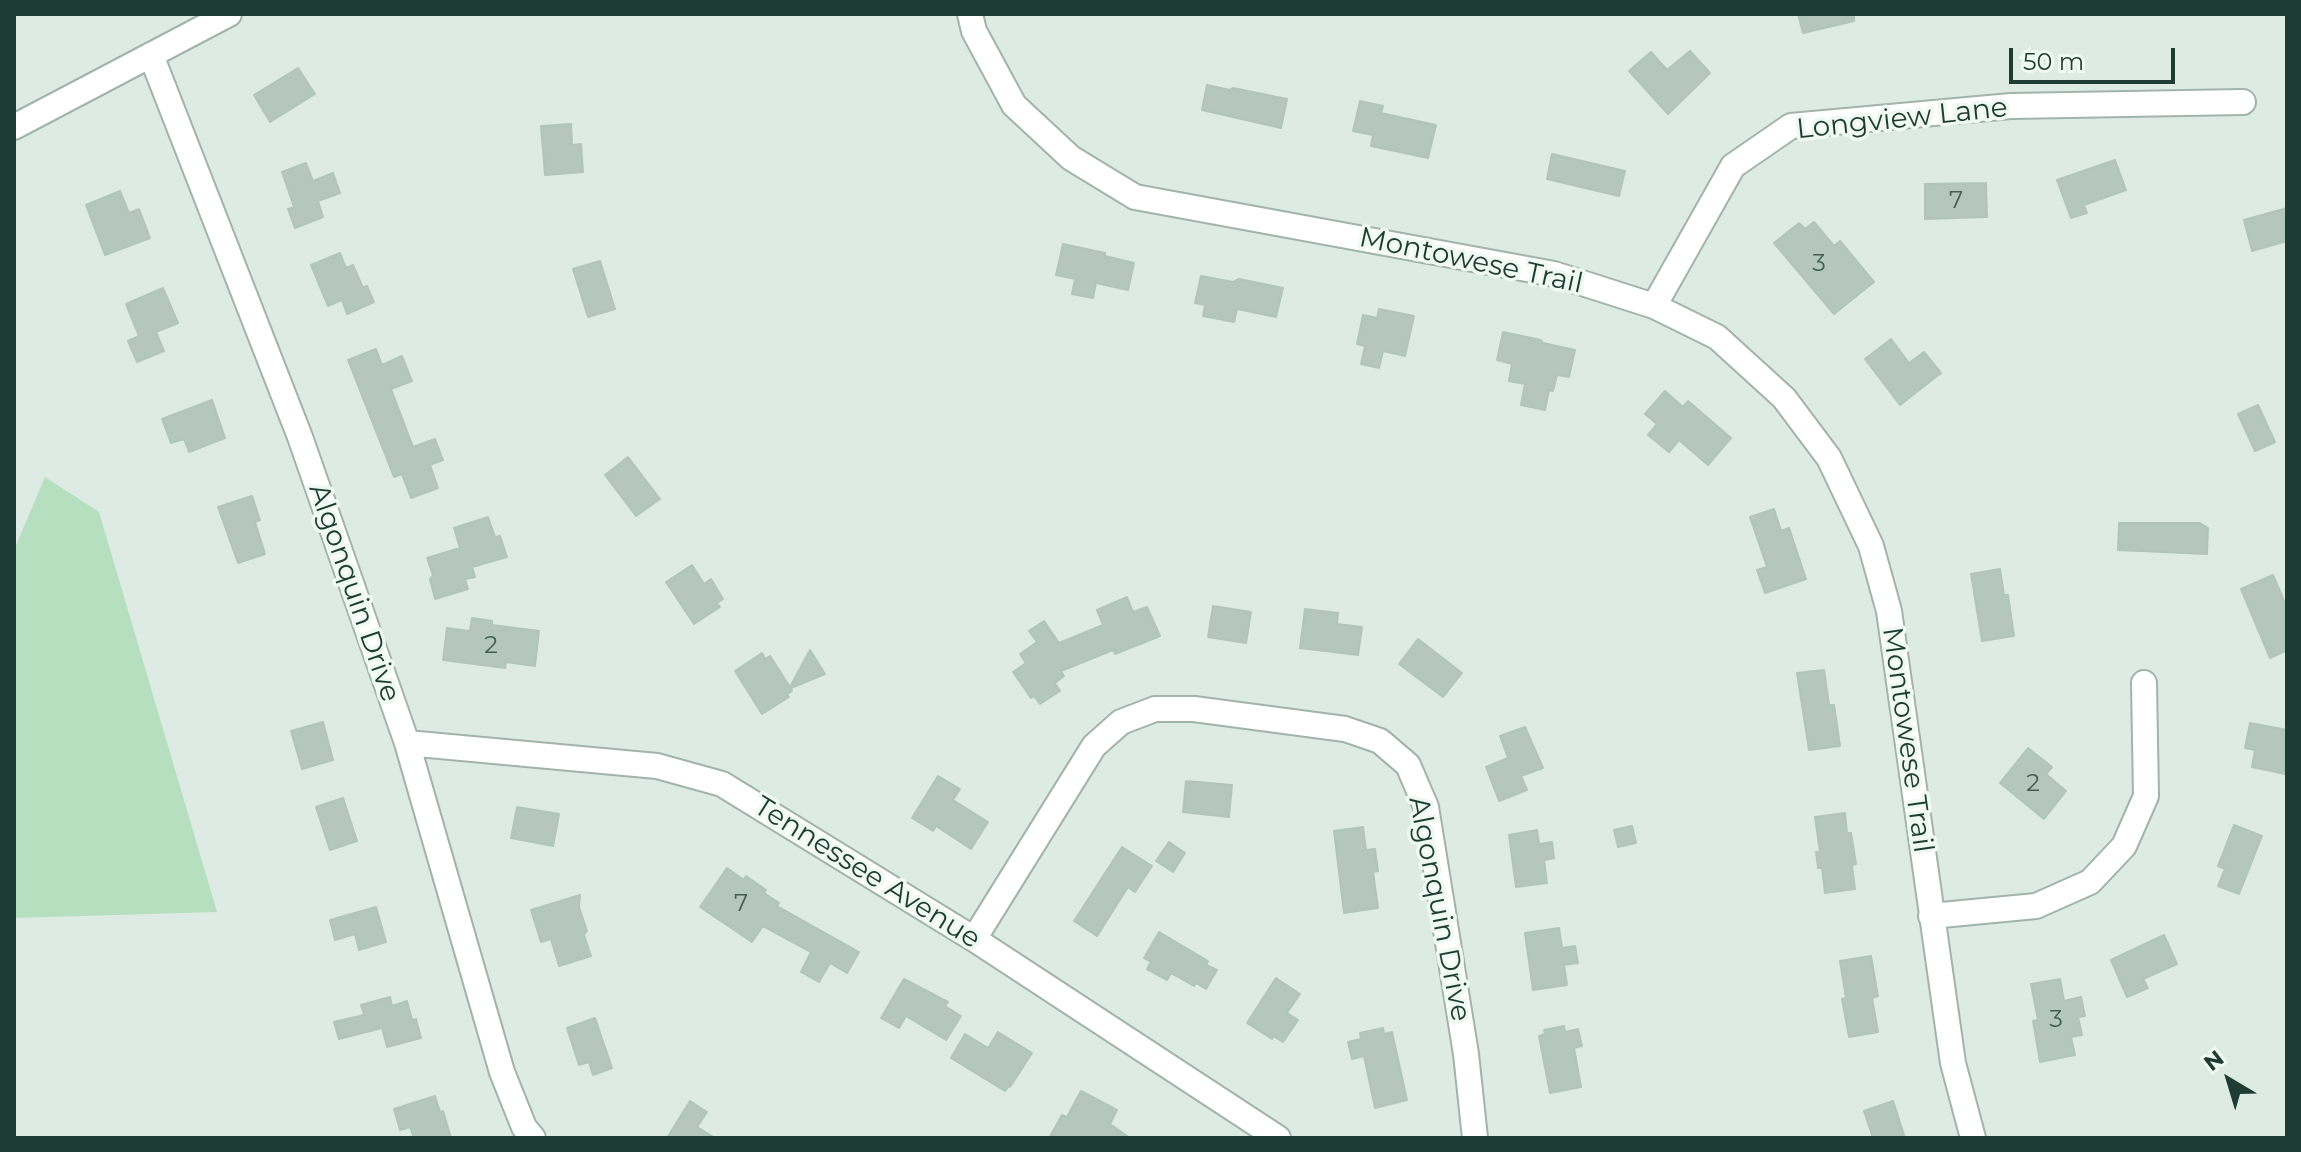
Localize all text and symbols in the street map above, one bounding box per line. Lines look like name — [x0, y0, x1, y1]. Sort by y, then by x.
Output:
scale bar — [2013, 32, 2179, 82]
text: 50 m — [2023, 47, 2084, 76]
street label: Longview Lane — [1795, 91, 2009, 147]
house number: 7 — [1949, 187, 1963, 215]
street label: Montowese Trail — [1356, 221, 1586, 301]
house number: 3 — [1812, 250, 1826, 278]
street label: Algonquin Drive — [301, 480, 407, 706]
street label: Montowese Trail — [1875, 625, 1939, 855]
house number: 2 — [484, 632, 498, 660]
house number: 2 — [2026, 770, 2040, 798]
street label: Tennessee Avenue — [748, 790, 986, 956]
street label: Algonquin Drive — [1401, 794, 1477, 1024]
house number: 7 — [734, 890, 748, 918]
house number: 3 — [2049, 1006, 2063, 1034]
north arrow — [2189, 1040, 2269, 1120]
text: N — [2199, 1045, 2229, 1077]

